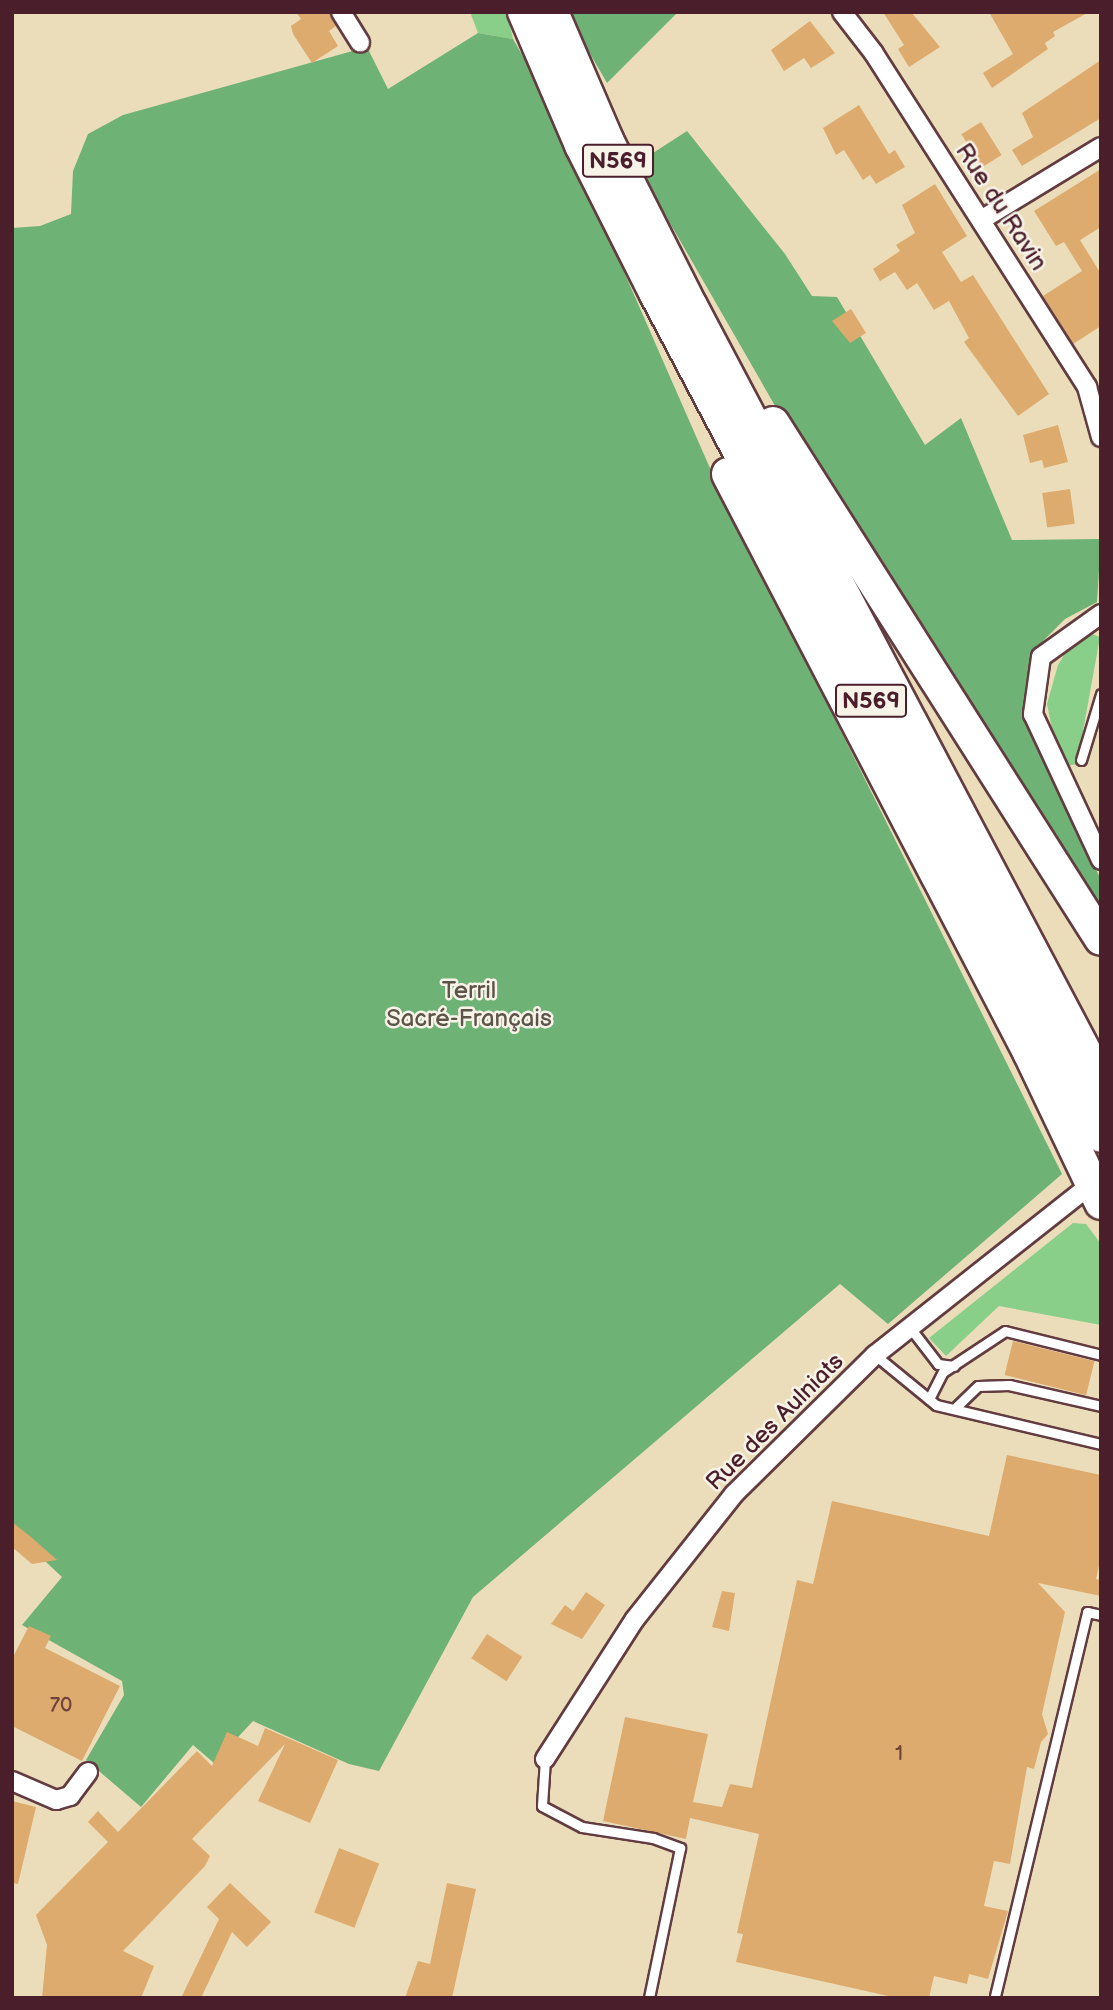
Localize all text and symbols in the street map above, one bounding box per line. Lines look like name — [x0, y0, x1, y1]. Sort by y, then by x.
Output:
street label: Rue du Ravin — [949, 138, 1053, 276]
road number: N569 — [581, 142, 655, 180]
road number: N569 — [834, 681, 908, 720]
park label: Terril Sacré-Français — [386, 977, 552, 1033]
street label: Rue des Aulniats — [700, 1347, 850, 1497]
house number: 70 — [50, 1693, 72, 1719]
house number: 1 — [895, 1741, 903, 1767]

